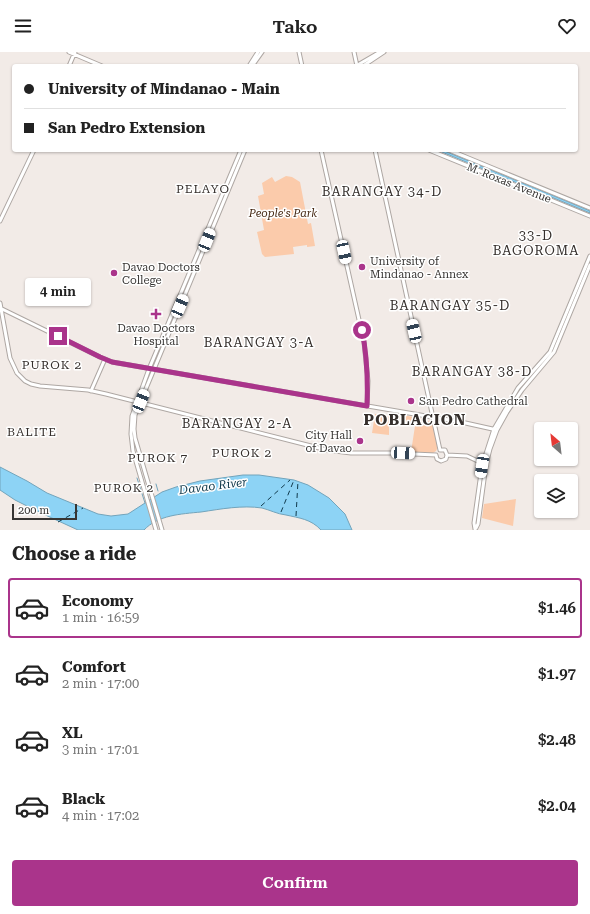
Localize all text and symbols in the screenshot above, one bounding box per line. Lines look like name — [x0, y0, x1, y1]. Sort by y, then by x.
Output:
icon: menu — [12, 15, 34, 37]
icon: heart — [556, 15, 578, 37]
text: Tako — [273, 16, 317, 37]
text: University of Mindanao - Main — [48, 80, 280, 98]
text: San Pedro Extension — [48, 119, 205, 137]
street label: M. Roxas Avenue — [465, 160, 553, 206]
district label: PELAYO — [176, 182, 230, 196]
district label: BARANGAY 34-D — [322, 184, 442, 199]
park label: People's Park — [248, 207, 317, 220]
car — [197, 227, 217, 253]
district label: 33-D BAGOROMA — [493, 228, 579, 258]
car — [336, 239, 352, 265]
place label: University of Mindanao - Annex — [370, 255, 469, 281]
place label: Davao Doctors College — [122, 261, 200, 287]
marker: University of Mindanao - Annex — [357, 262, 367, 272]
marker: Davao Doctors College — [109, 268, 119, 278]
callout: 4 min — [25, 278, 91, 306]
text: 4 min — [40, 284, 76, 299]
car — [170, 293, 190, 319]
district label: BARANGAY 35-D — [390, 298, 510, 313]
marker: Davao Doctors Hospital — [150, 308, 162, 320]
car — [405, 318, 423, 344]
route start — [353, 321, 371, 339]
place label: Davao Doctors Hospital — [117, 322, 195, 348]
route end — [49, 327, 67, 345]
district label: BARANGAY 3-A — [204, 335, 314, 350]
district label: PUROK 2 — [22, 358, 82, 372]
district label: BARANGAY 38-D — [412, 364, 532, 379]
car — [131, 388, 151, 414]
place label: San Pedro Cathedral — [419, 395, 528, 408]
marker: San Pedro Cathedral — [406, 396, 416, 406]
district label: POBLACION — [364, 411, 466, 429]
district label: BARANGAY 2-A — [182, 416, 292, 431]
north arrow — [534, 422, 578, 466]
map controls — [534, 422, 578, 518]
district label: BALITE — [7, 425, 57, 439]
place label: City Hall of Davao — [305, 429, 353, 455]
marker: City Hall of Davao — [355, 436, 365, 446]
district label: PUROK 2 — [212, 446, 272, 460]
car — [391, 446, 415, 460]
district label: PUROK 7 — [128, 451, 188, 465]
car — [474, 453, 490, 479]
button: layers — [534, 474, 578, 518]
water label: Davao River — [177, 475, 248, 497]
district label: PUROK 2 — [94, 481, 154, 495]
scale bar — [12, 502, 77, 521]
text: 200 m — [18, 504, 49, 517]
text: Choose a ride — [12, 543, 136, 564]
icon: car — [14, 590, 50, 626]
text: Economy — [62, 592, 133, 610]
text: $1.46 — [538, 599, 576, 617]
text: 1 min · 16:59 — [62, 610, 139, 625]
icon: car — [14, 656, 50, 692]
text: Comfort — [62, 658, 126, 676]
text: $1.97 — [538, 665, 576, 683]
text: 2 min · 17:00 — [62, 676, 139, 691]
icon: car — [14, 722, 50, 758]
text: XL — [62, 724, 83, 742]
text: $2.48 — [538, 731, 576, 749]
text: 3 min · 17:01 — [62, 742, 139, 757]
icon: car — [14, 788, 50, 824]
text: Black — [62, 790, 105, 808]
text: $2.04 — [538, 797, 576, 815]
text: 4 min · 17:02 — [62, 808, 139, 823]
button: Confirm — [12, 860, 578, 906]

